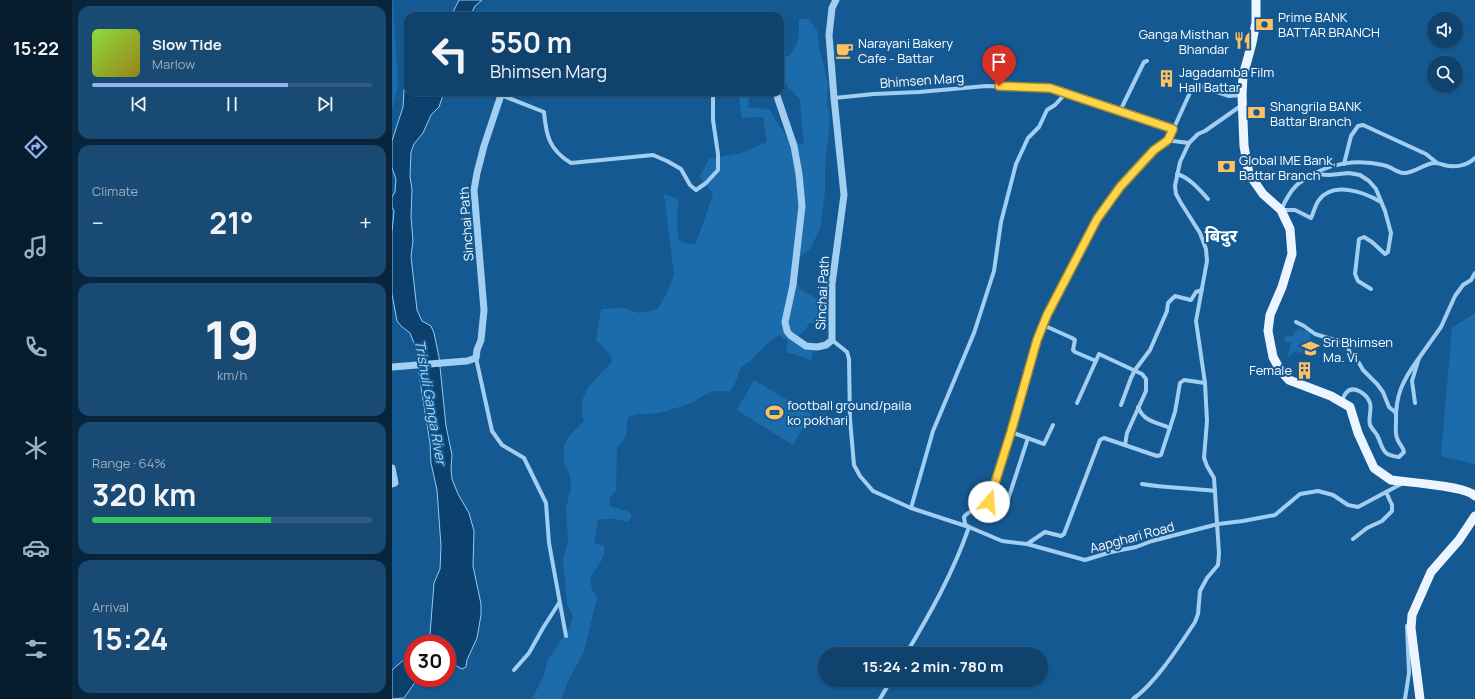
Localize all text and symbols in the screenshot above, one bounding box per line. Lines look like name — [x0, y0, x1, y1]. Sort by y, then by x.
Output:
place label: Prime BANK BATTAR BRANCH — [1278, 8, 1380, 41]
map controls — [1427, 12, 1463, 92]
button: sound — [1427, 12, 1463, 48]
bank icon: Prime BANK BATTAR BRANCH — [1255, 14, 1275, 34]
text: 550 m — [490, 23, 572, 61]
place label: Ganga Misthan Bhandar — [1139, 25, 1229, 58]
icon: left — [424, 28, 476, 80]
restaurant icon: Ganga Misthan Bhandar — [1232, 31, 1252, 51]
text: Slow Tide — [152, 34, 222, 55]
place label: Narayani Bakery Cafe - Battar — [858, 34, 953, 67]
text: 15:22 — [13, 36, 59, 60]
cafe icon: Narayani Bakery Cafe - Battar — [835, 40, 855, 60]
pin — [982, 45, 1016, 86]
icon: arrive — [988, 51, 1010, 73]
text: Marlow — [152, 55, 195, 73]
button: search — [1427, 56, 1463, 92]
text: Bhimsen Marg — [490, 59, 607, 83]
place label: Jagadamba Film Hall Battar — [1179, 63, 1274, 96]
street label: Bhimsen Marg — [879, 68, 965, 92]
building icon: Jagadamba Film Hall Battar — [1156, 69, 1176, 89]
icon: previous — [128, 93, 150, 115]
icon: pause — [221, 93, 243, 115]
icon: next — [314, 93, 336, 115]
place label: Shangrila BANK Battar Branch — [1270, 97, 1362, 130]
bank icon: Shangrila BANK Battar Branch — [1247, 103, 1267, 123]
icon: directions — [22, 133, 50, 161]
place label: Global IME Bank, Battar Branch — [1239, 151, 1336, 184]
bank icon: Global IME Bank, Battar Branch — [1216, 157, 1236, 177]
text: Climate — [92, 182, 138, 200]
street label: Sinchai Path — [454, 186, 478, 262]
text: 21° — [209, 202, 254, 243]
text: − — [92, 208, 104, 238]
text: + — [359, 208, 372, 238]
district label: बिदुर — [1205, 224, 1238, 247]
icon: music — [22, 233, 50, 261]
street label: Sinchai Path — [811, 255, 833, 331]
text: 19 — [204, 304, 260, 375]
icon: phone — [22, 333, 50, 361]
place label: Sri Bhimsen Ma. Vi — [1323, 333, 1393, 366]
water label: Trishuli Ganga River — [411, 338, 452, 468]
school or university icon: Sri Bhimsen Ma. Vi — [1300, 339, 1320, 359]
building icon: Female — [1295, 360, 1315, 380]
place label: Female — [1249, 361, 1292, 379]
text: km/h — [217, 366, 247, 384]
place label: football ground/paila ko pokhari — [787, 396, 911, 429]
sports icon: football ground/paila ko pokhari — [764, 402, 784, 422]
icon: climate — [22, 434, 50, 462]
text: Range · 64% — [92, 454, 166, 472]
text: 320 km — [92, 474, 196, 515]
position arrow — [968, 481, 1010, 523]
street label: Aapghari Road — [1088, 517, 1176, 557]
icon: car — [22, 534, 50, 562]
text: Arrival — [92, 598, 129, 616]
text: 15:24 — [92, 618, 169, 659]
icon: filters — [22, 635, 50, 663]
speed limit sign: 30 — [404, 635, 456, 687]
text: 15:24 · 2 min · 780 m — [863, 656, 1003, 677]

